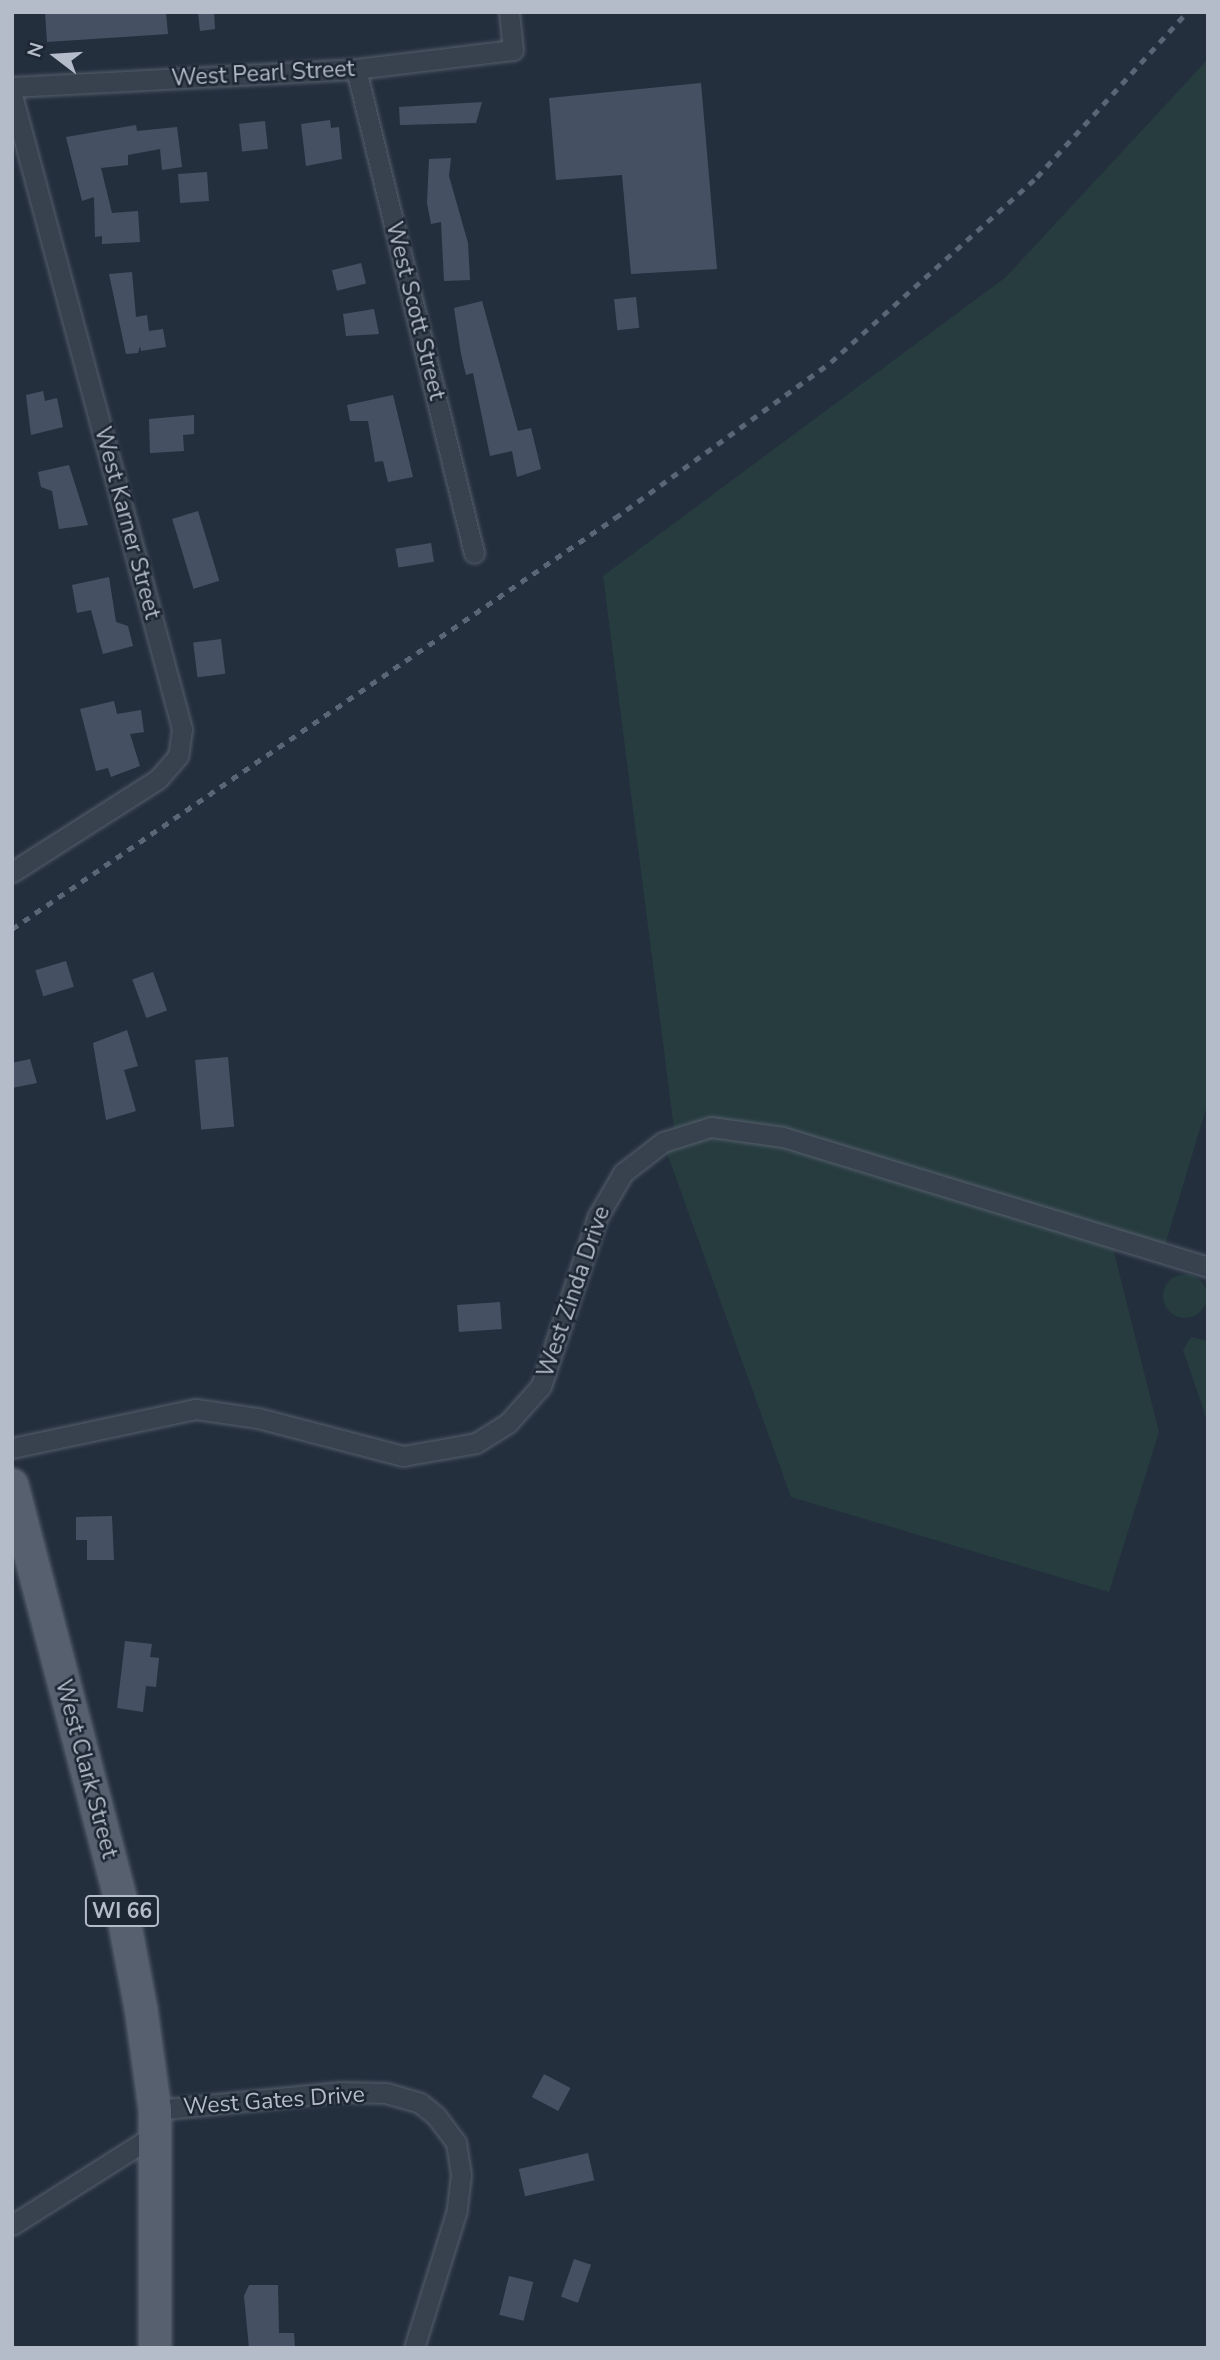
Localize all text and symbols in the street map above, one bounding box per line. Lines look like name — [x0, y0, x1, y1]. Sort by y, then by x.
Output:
north arrow — [21, 21, 91, 91]
text: N — [21, 39, 50, 60]
street label: West Pearl Street — [171, 55, 355, 93]
street label: West Scott Street — [379, 219, 451, 403]
street label: West Karner Street — [88, 424, 166, 622]
street label: West Zinda Drive — [532, 1203, 616, 1381]
street label: West Clark Street — [49, 1677, 123, 1861]
road number: WI 66 — [83, 1894, 160, 1928]
street label: West Gates Drive — [182, 2081, 366, 2121]

